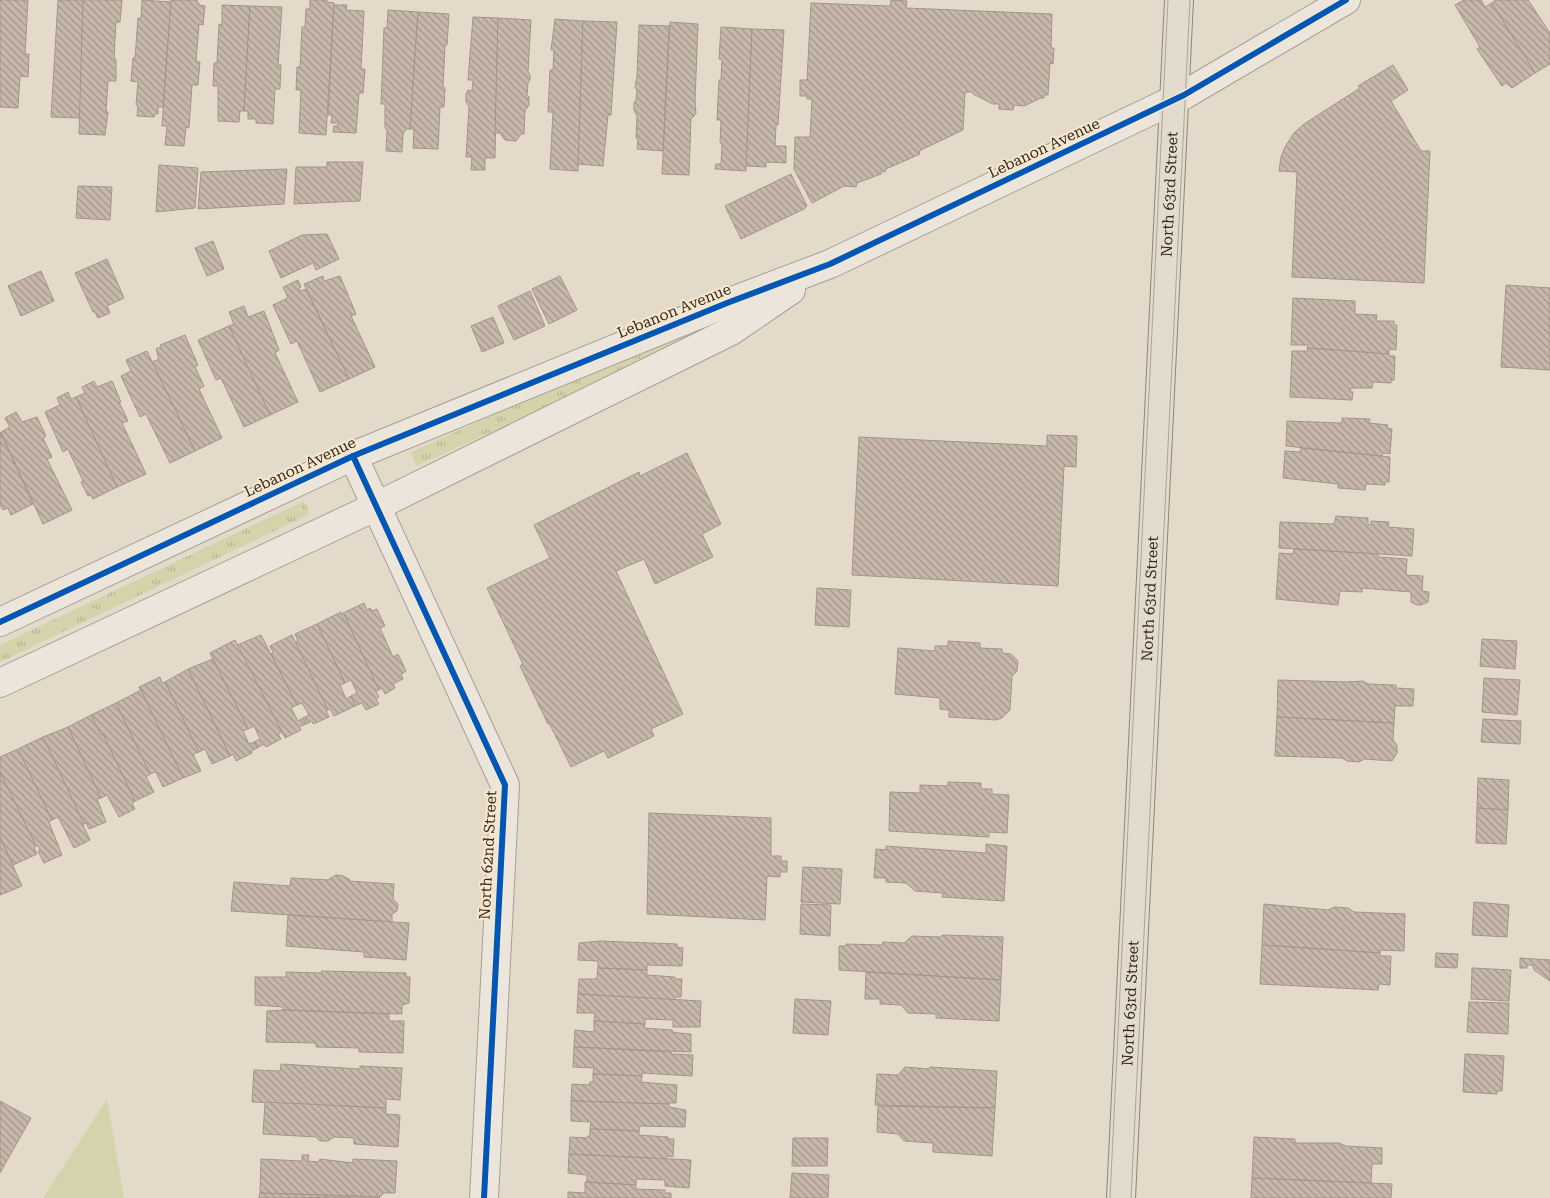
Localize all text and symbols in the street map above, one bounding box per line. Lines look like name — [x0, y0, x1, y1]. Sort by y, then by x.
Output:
street label: Lebanon Avenue — [985, 114, 1103, 182]
street label: North 63rd Street — [1158, 130, 1182, 257]
street label: Lebanon Avenue — [614, 280, 734, 342]
street label: Lebanon Avenue — [241, 433, 359, 501]
street label: North 63rd Street — [1138, 535, 1162, 662]
street label: North 62nd Street — [476, 789, 500, 920]
street label: North 63rd Street — [1118, 940, 1142, 1067]

